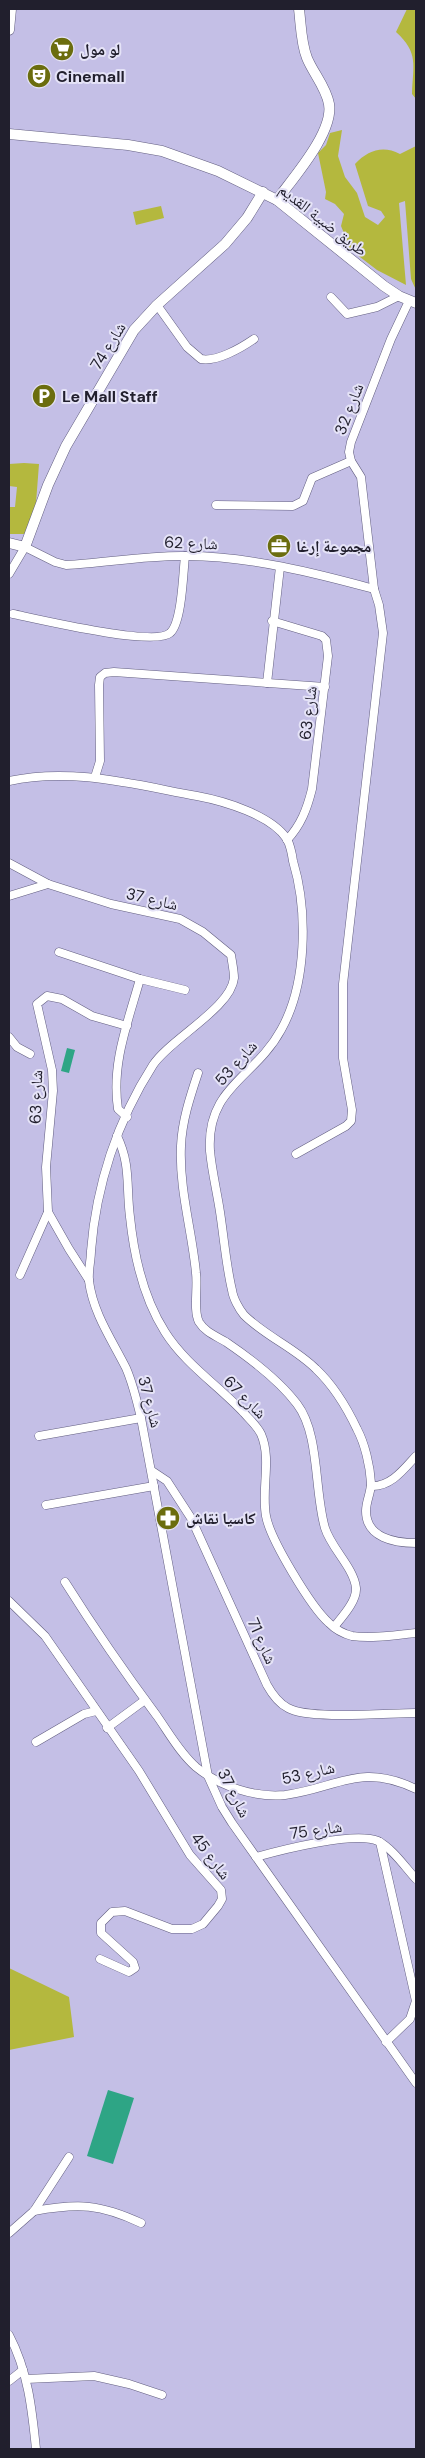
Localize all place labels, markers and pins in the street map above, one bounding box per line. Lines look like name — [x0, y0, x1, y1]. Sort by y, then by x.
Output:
supermarket icon: لو مول — [49, 36, 75, 62]
place label: لو مول — [80, 39, 120, 60]
theatre icon: Cinemall — [26, 63, 52, 89]
place label: Cinemall — [56, 66, 125, 87]
parking icon: Le Mall Staff — [31, 383, 57, 409]
place label: Le Mall Staff — [62, 386, 158, 407]
office icon: مجموعة إرغا — [266, 533, 292, 559]
place label: مجموعة إرغا — [296, 536, 371, 557]
pharmacy icon: كاسيا نقاش — [155, 1505, 181, 1531]
place label: كاسيا نقاش — [186, 1508, 256, 1529]

